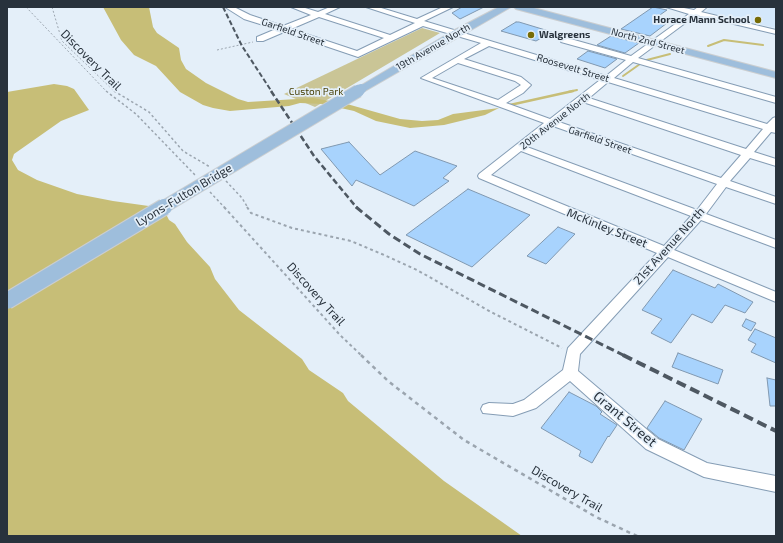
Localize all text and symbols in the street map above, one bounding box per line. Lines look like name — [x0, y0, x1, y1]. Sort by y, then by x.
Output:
place label: Horace Mann School — [653, 14, 750, 26]
marker: Horace Mann School — [753, 15, 763, 25]
street label: Garfield Street — [260, 16, 326, 48]
street label: 19th Avenue North — [394, 21, 472, 73]
street label: North 2nd Street — [610, 25, 686, 57]
street label: Discovery Trail — [58, 27, 124, 93]
place label: Walgreens — [539, 29, 590, 41]
marker: Walgreens — [526, 30, 536, 40]
street label: Roosevelt Street — [535, 51, 611, 85]
park label: Custon Park — [289, 86, 343, 98]
street label: 20th Avenue North — [518, 90, 592, 152]
street label: Garfield Street — [567, 124, 633, 156]
street label: Lyons-Fulton Bridge — [133, 161, 235, 229]
street label: 21st Avenue North — [630, 204, 708, 288]
street label: McKinley Street — [565, 205, 649, 251]
street label: Discovery Trail — [284, 259, 348, 329]
street label: Grant Street — [590, 388, 660, 450]
street label: Discovery Trail — [529, 463, 605, 515]

